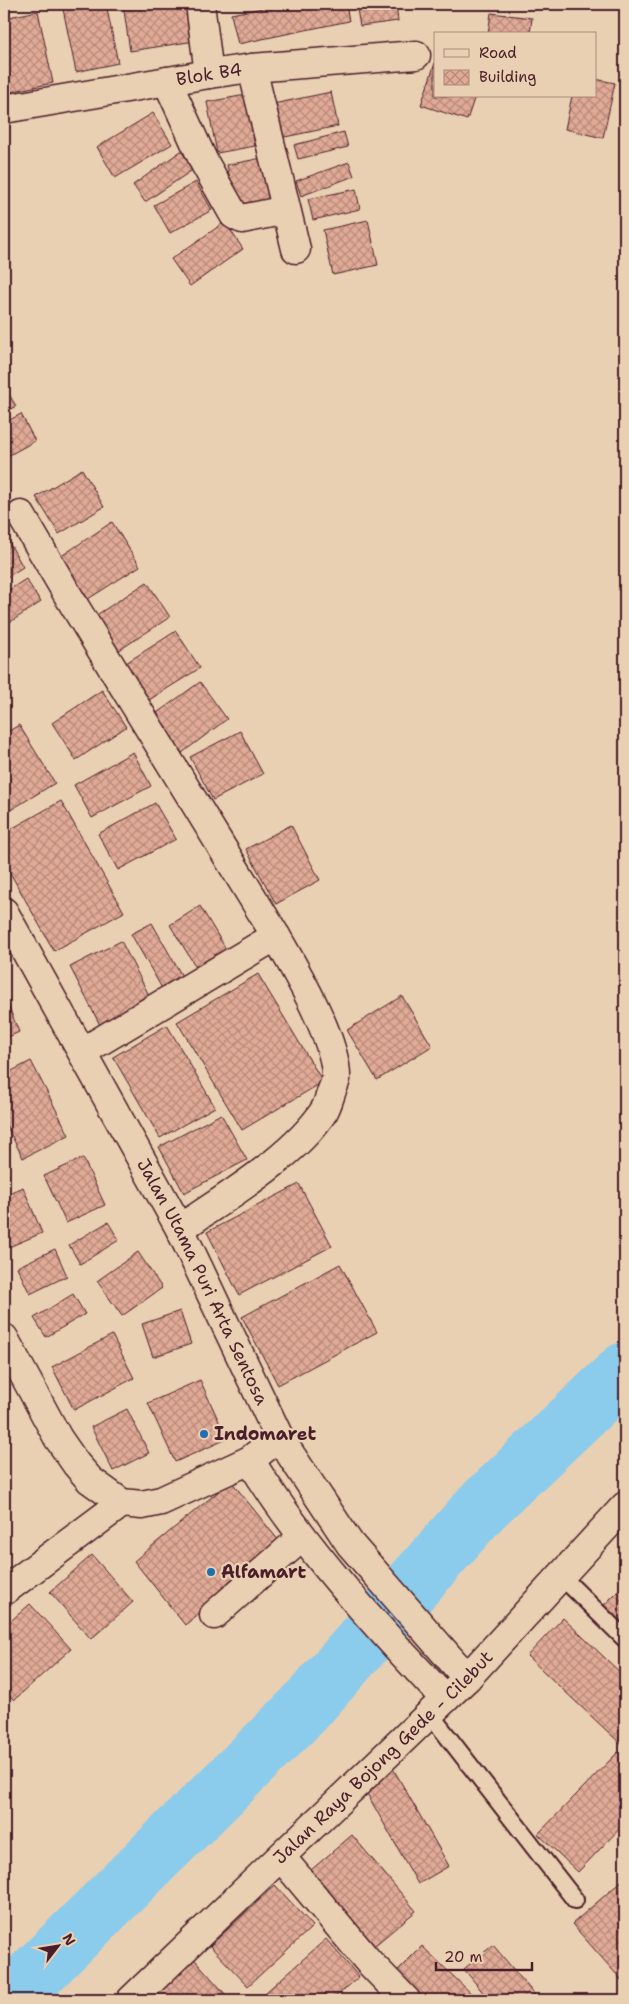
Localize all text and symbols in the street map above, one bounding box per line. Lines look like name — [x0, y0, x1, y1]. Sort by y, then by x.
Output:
legend — [434, 32, 596, 98]
text: Road — [479, 43, 517, 63]
street label: Blok B4 — [174, 58, 244, 91]
text: Building — [479, 67, 536, 87]
street label: Jalan Utama Puri Arta Sentosa — [131, 1154, 274, 1409]
place label: Indomaret — [214, 1422, 316, 1446]
marker: Indomaret — [198, 1428, 210, 1440]
place label: Alfamart — [221, 1560, 307, 1584]
marker: Alfamart — [205, 1566, 217, 1578]
street label: Jalan Raya Bojong Gede - Cilebut — [268, 1645, 498, 1869]
north arrow — [32, 1922, 82, 1972]
text: N — [59, 1930, 80, 1949]
scale bar — [436, 1939, 533, 1971]
text: 20 m — [444, 1947, 483, 1967]

